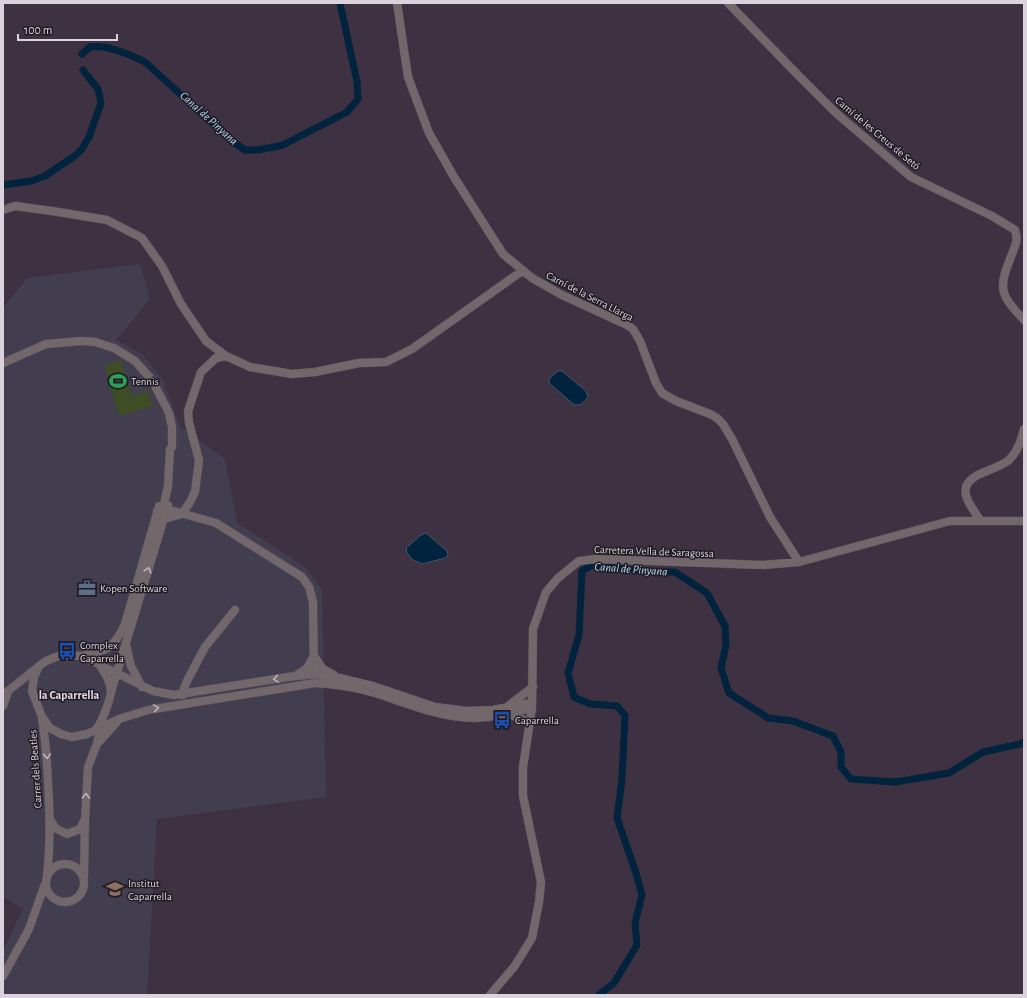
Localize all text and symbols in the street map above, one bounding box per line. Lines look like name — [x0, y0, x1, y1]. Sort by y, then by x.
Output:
scale bar — [18, 16, 117, 42]
text: 100 m — [24, 24, 52, 36]
water label: Canal de Pinyana — [178, 89, 240, 147]
street label: Camí de les Creus de Setó — [833, 95, 922, 172]
street label: Camí de la Serra Llarga — [544, 270, 635, 323]
sports icon: Tennis — [108, 371, 128, 391]
place label: Tennis — [131, 376, 159, 387]
street label: Carretera Vella de Saragossa — [594, 544, 714, 559]
water label: Canal de Pinyana — [594, 560, 668, 578]
one-way arrow — [143, 567, 152, 574]
office icon: Kopen Software — [77, 578, 97, 598]
place label: Kopen Software — [100, 583, 167, 594]
place label: Complex Caparrella — [80, 640, 124, 664]
bus stop icon: Complex Caparrella — [57, 641, 77, 661]
one-way arrow — [273, 674, 279, 683]
district label: la Caparrella — [39, 689, 100, 701]
one-way arrow — [153, 704, 159, 713]
bus stop icon: Caparrella — [492, 710, 512, 730]
place label: Caparrella — [515, 715, 559, 726]
street label: Carrer dels Beatles — [27, 729, 44, 809]
one-way arrow — [42, 753, 51, 759]
one-way arrow — [81, 793, 90, 799]
place label: Institut Caparrella — [128, 878, 172, 902]
school or university icon: Institut Caparrella — [105, 879, 125, 899]

